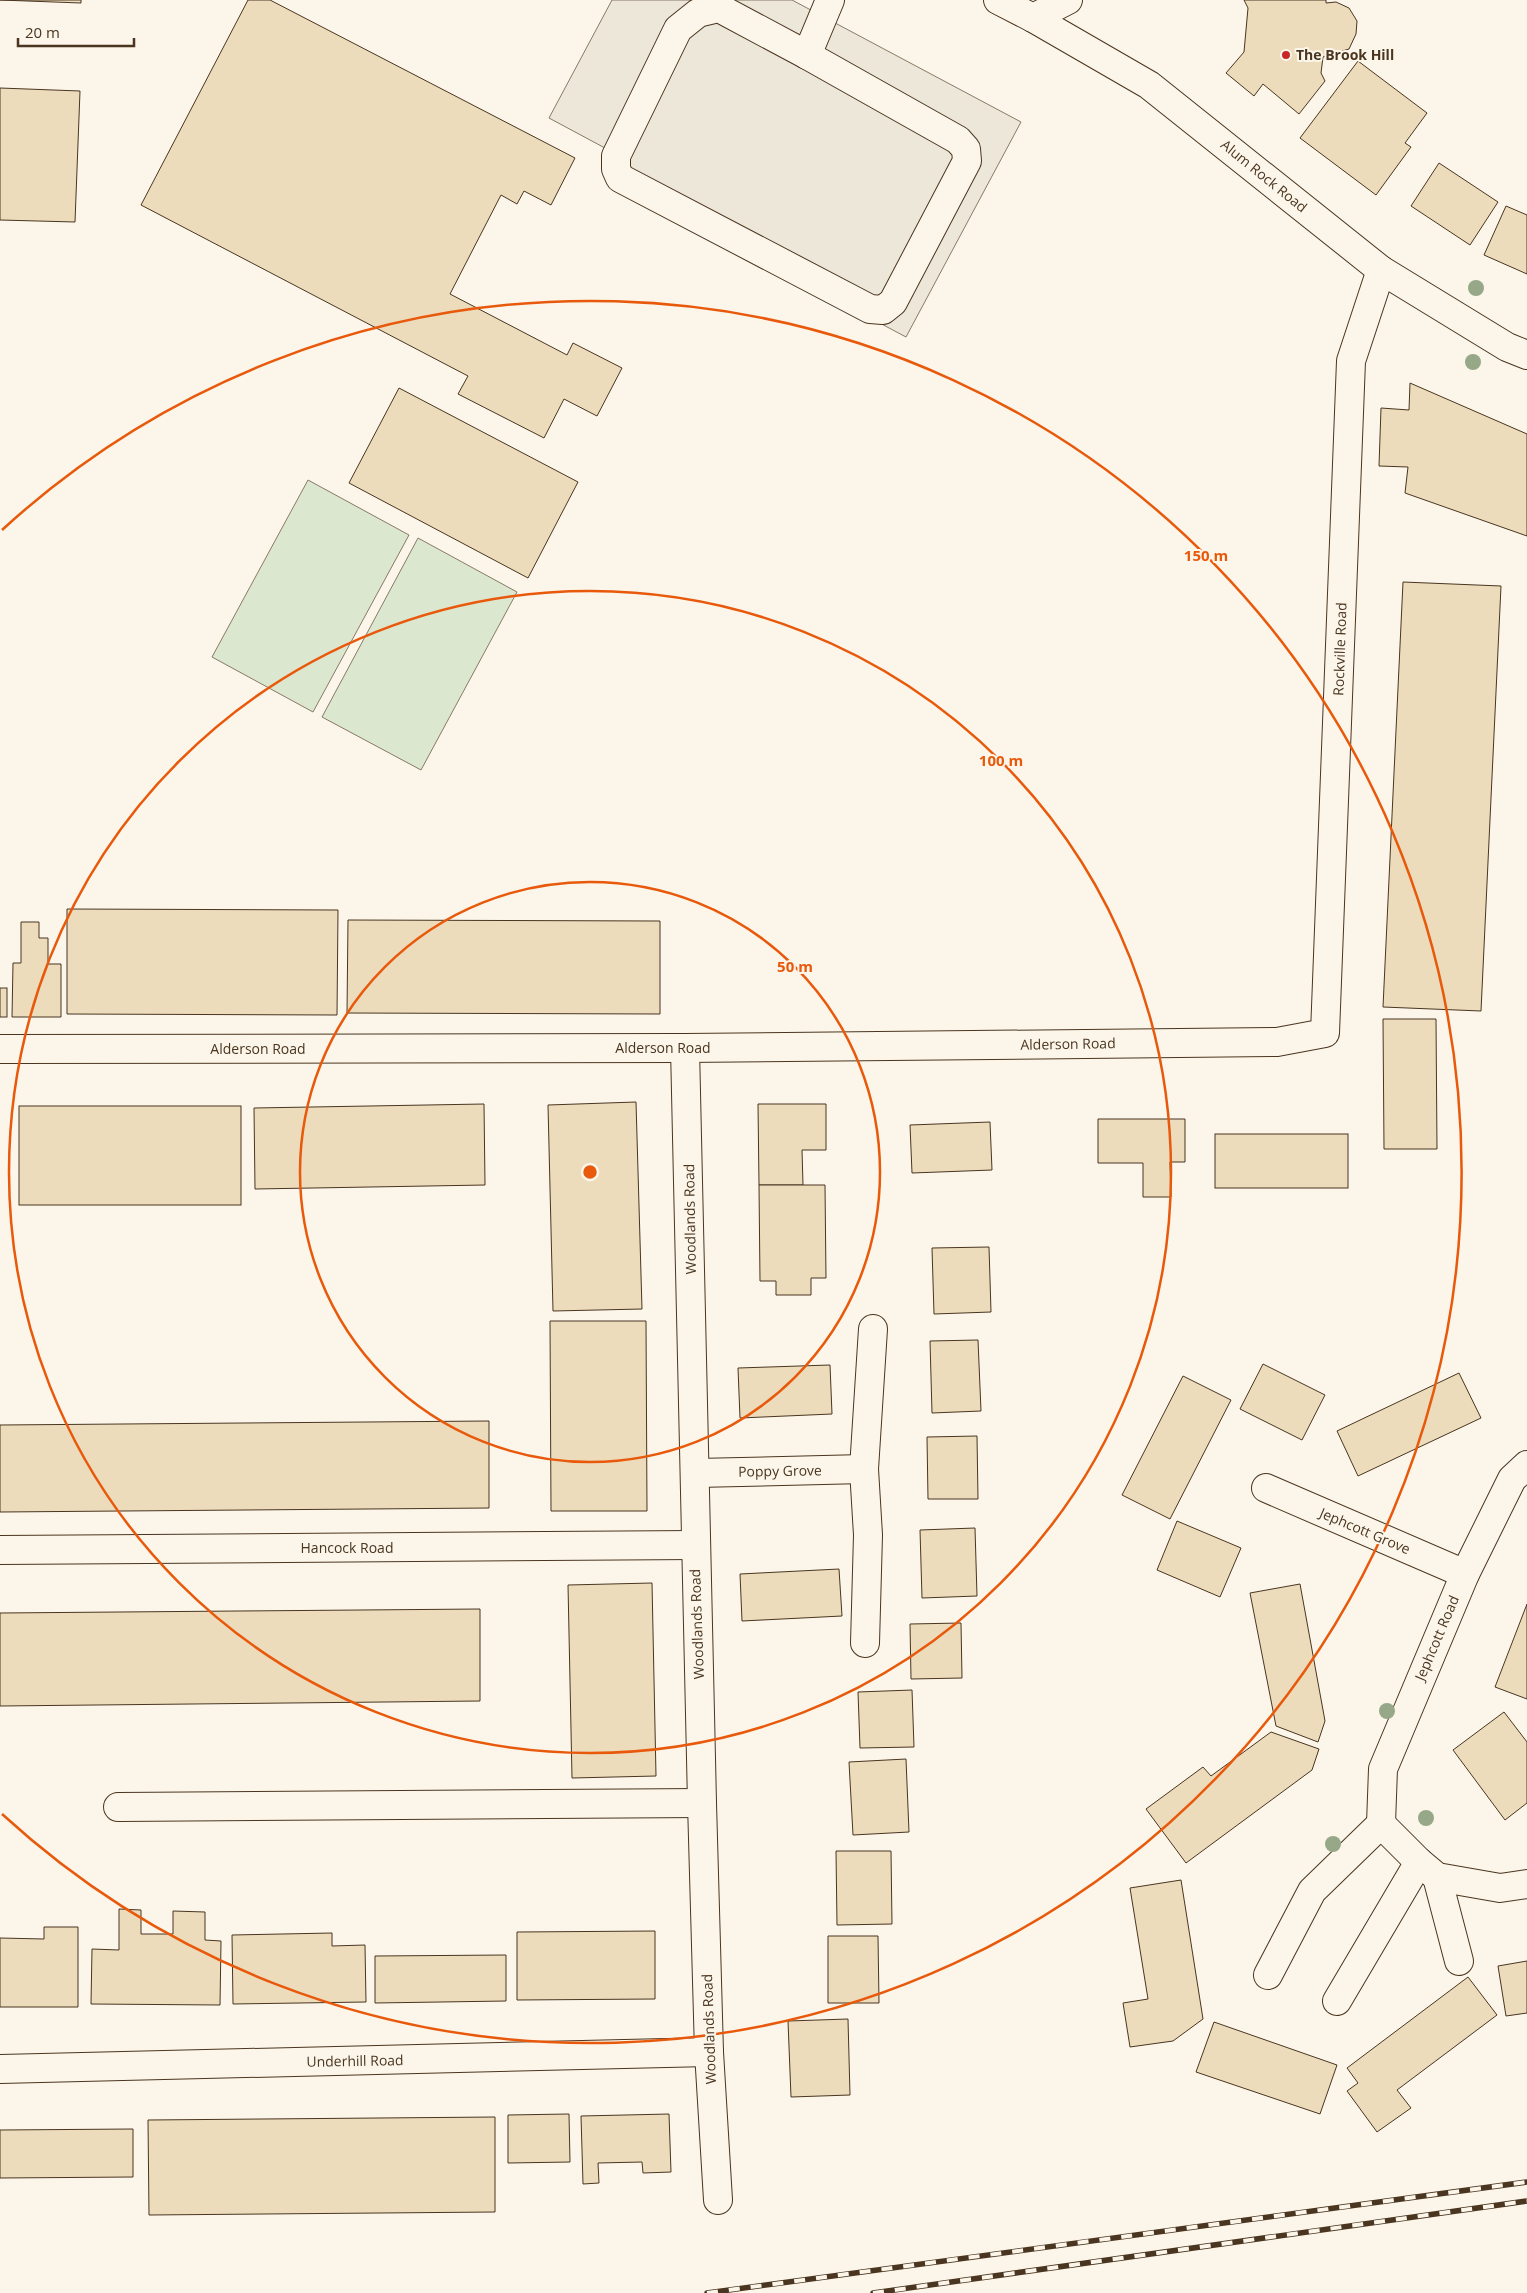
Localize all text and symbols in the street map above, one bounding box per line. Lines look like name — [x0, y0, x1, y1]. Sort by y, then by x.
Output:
scale bar — [18, 15, 134, 47]
text: 20 m — [25, 22, 60, 42]
place label: The Brook Hill — [1296, 45, 1394, 64]
marker: The Brook Hill — [1280, 49, 1292, 61]
street label: Alum Rock Road — [1217, 135, 1311, 216]
text: 150 m — [1184, 545, 1228, 565]
street label: Rockville Road — [1328, 602, 1351, 696]
text: 100 m — [979, 750, 1023, 770]
text: 50 m — [777, 956, 813, 976]
street label: Alderson Road — [1020, 1033, 1116, 1054]
street label: Alderson Road — [615, 1038, 711, 1057]
street label: Alderson Road — [210, 1039, 306, 1058]
centre of rings — [581, 1163, 599, 1181]
street label: Woodlands Road — [679, 1164, 700, 1274]
street label: Poppy Grove — [738, 1460, 822, 1481]
street label: Jephcott Grove — [1315, 1502, 1414, 1558]
street label: Hancock Road — [301, 1538, 393, 1557]
street label: Woodlands Road — [685, 1568, 708, 1680]
street label: Jephcott Road — [1409, 1592, 1463, 1685]
street label: Woodlands Road — [697, 1973, 720, 2085]
street label: Underhill Road — [306, 2050, 404, 2071]

